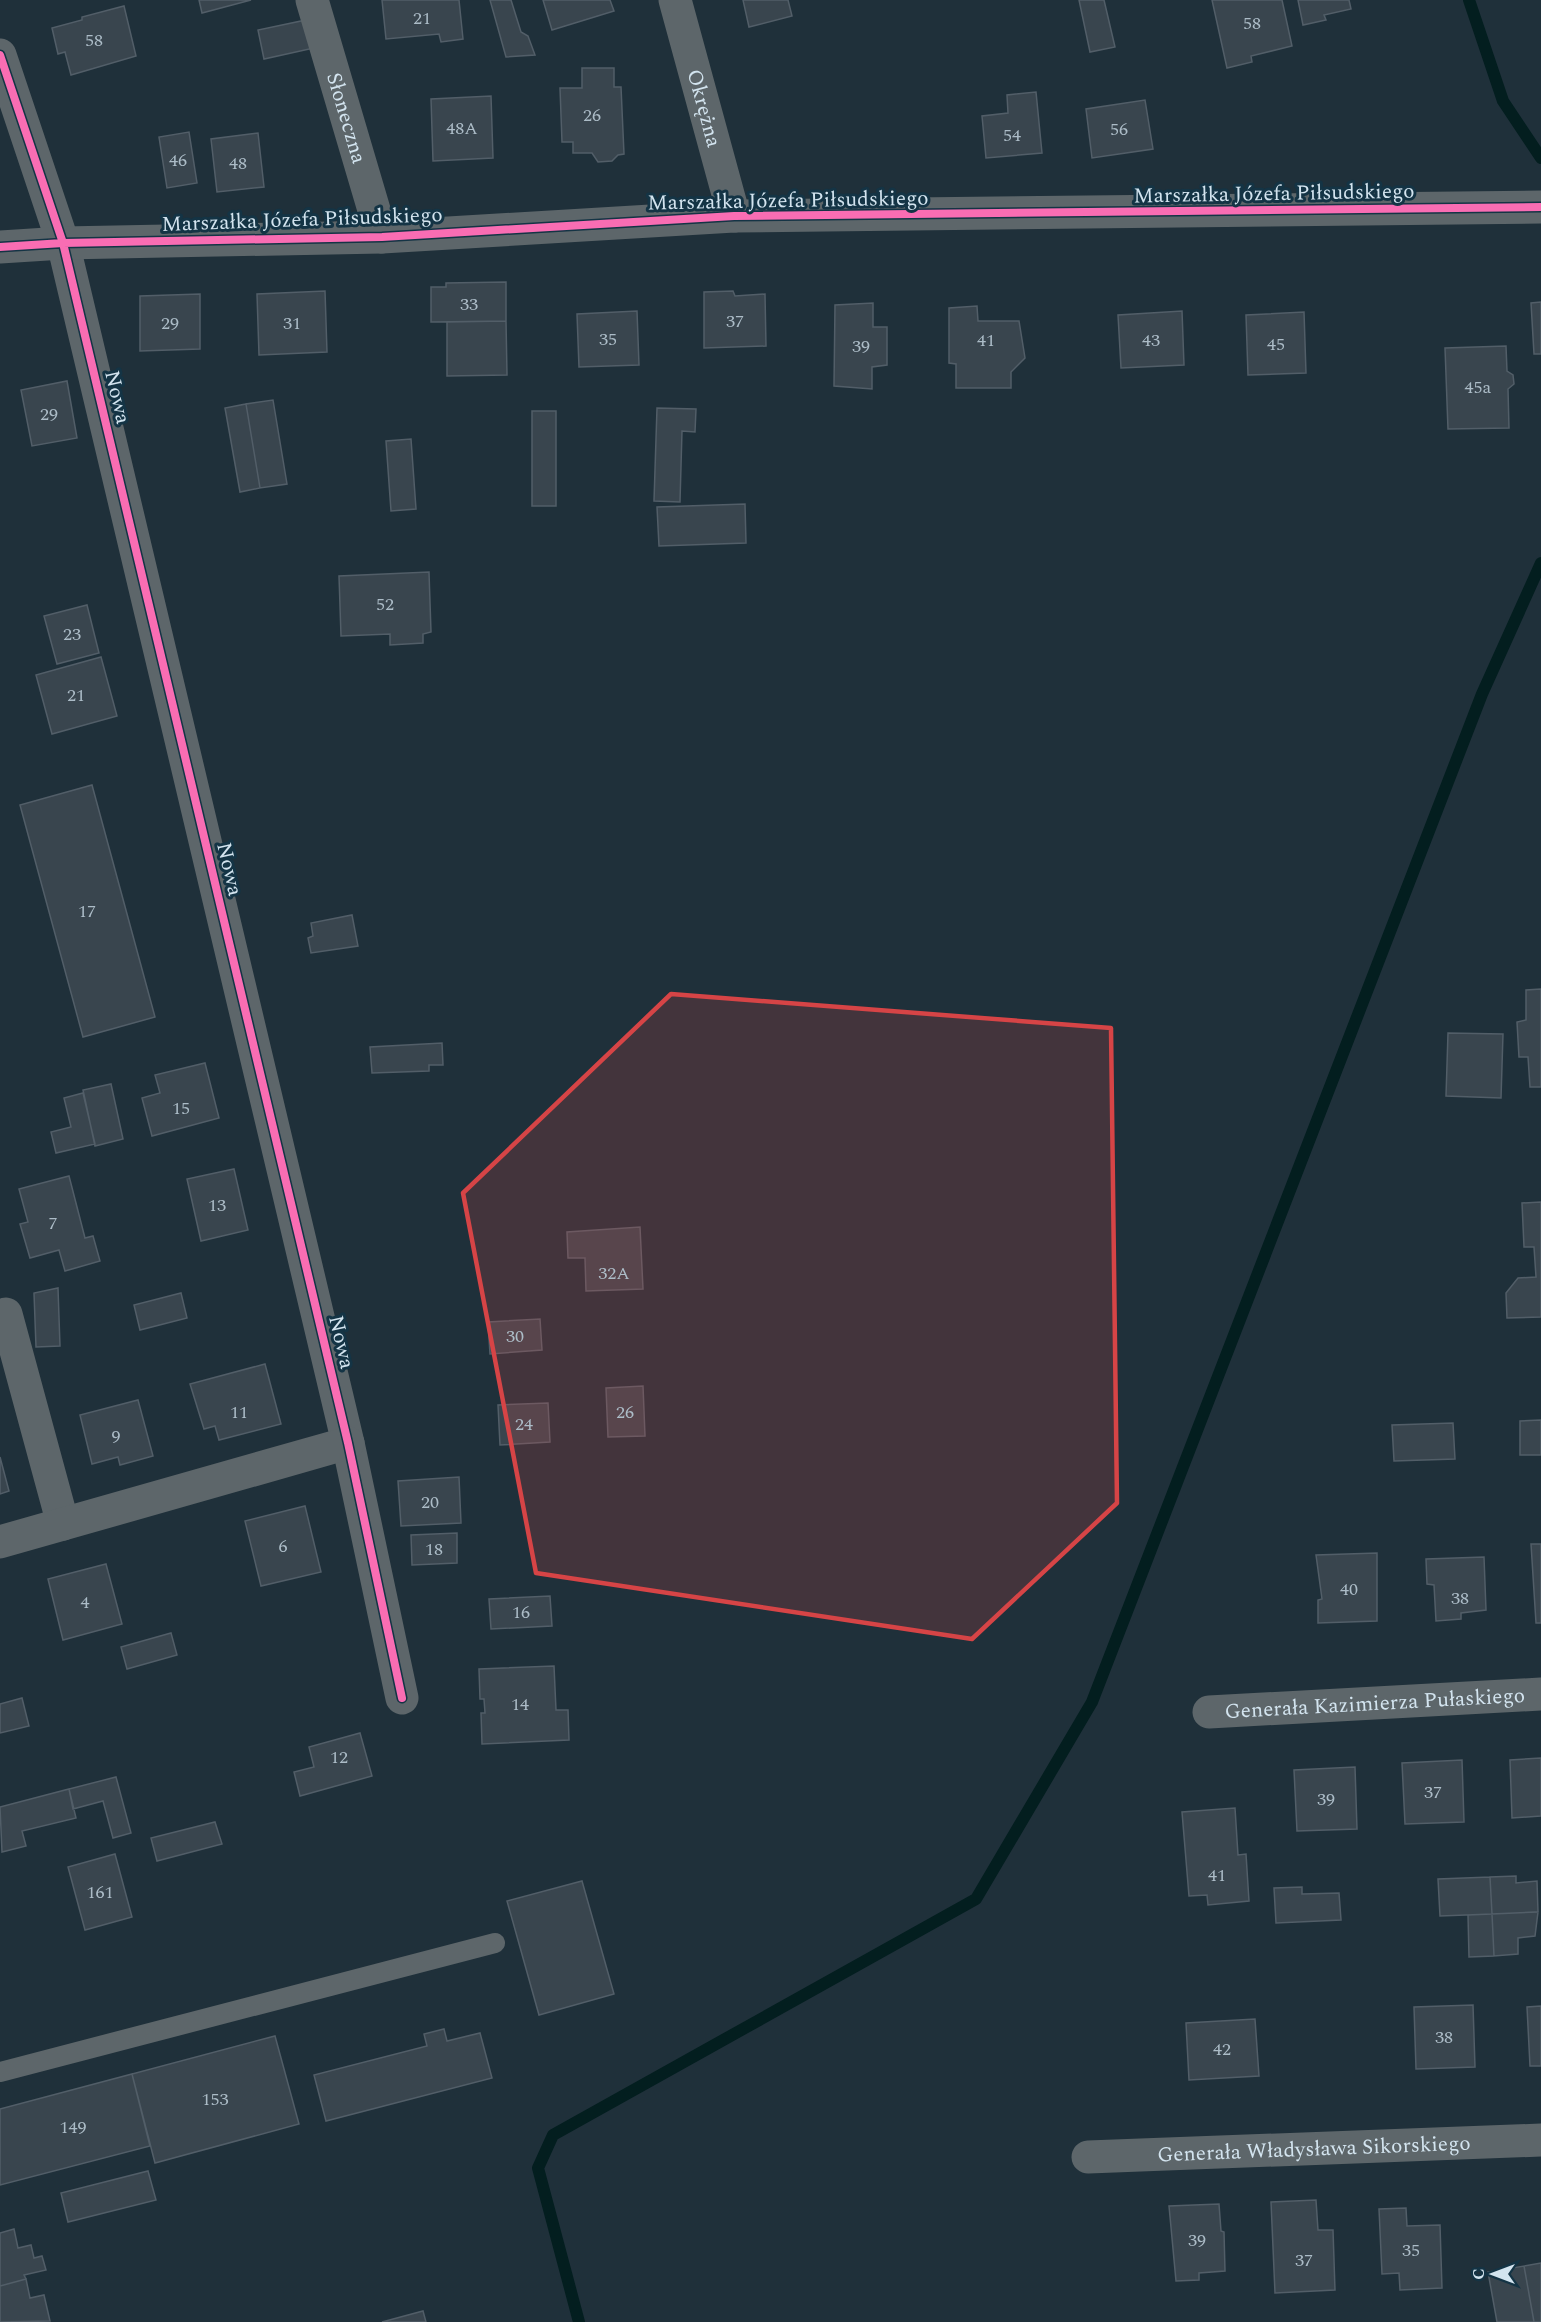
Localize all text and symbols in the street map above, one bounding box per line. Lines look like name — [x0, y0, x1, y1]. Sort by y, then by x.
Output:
house number: 21 — [413, 5, 431, 32]
house number: 58 — [1243, 10, 1261, 37]
house number: 58 — [85, 27, 103, 54]
street label: Okrężna — [678, 66, 730, 152]
street label: Słoneczna — [317, 69, 375, 168]
house number: 26 — [583, 102, 601, 129]
house number: 48A — [446, 115, 478, 142]
house number: 56 — [1110, 116, 1128, 143]
house number: 54 — [1003, 122, 1021, 149]
house number: 46 — [169, 147, 187, 174]
house number: 48 — [229, 150, 247, 177]
street label: Marszałka Józefa Piłsudskiego — [1133, 176, 1415, 212]
street label: Marszałka Józefa Piłsudskiego — [647, 183, 929, 219]
street label: Marszałka Józefa Piłsudskiego — [161, 199, 443, 241]
house number: 33 — [460, 291, 478, 318]
house number: 37 — [726, 308, 744, 335]
house number: 29 — [161, 310, 179, 337]
house number: 31 — [283, 310, 301, 337]
house number: 35 — [599, 326, 617, 353]
house number: 41 — [977, 327, 995, 354]
house number: 43 — [1142, 327, 1160, 354]
house number: 45 — [1267, 331, 1285, 358]
house number: 39 — [852, 333, 870, 360]
street label: Nowa — [95, 367, 139, 428]
house number: 45a — [1465, 374, 1492, 401]
house number: 29 — [40, 401, 58, 428]
house number: 52 — [376, 591, 394, 618]
house number: 23 — [63, 621, 81, 648]
house number: 21 — [67, 682, 85, 709]
street label: Nowa — [207, 839, 251, 900]
house number: 17 — [78, 898, 96, 925]
house number: 15 — [172, 1095, 190, 1122]
house number: 13 — [208, 1192, 226, 1219]
house number: 7 — [49, 1210, 58, 1237]
house number: 32A — [598, 1260, 630, 1287]
street label: Nowa — [319, 1312, 363, 1373]
house number: 30 — [506, 1323, 524, 1350]
house number: 11 — [230, 1399, 248, 1426]
house number: 26 — [616, 1399, 634, 1426]
house number: 24 — [515, 1411, 533, 1438]
house number: 9 — [112, 1423, 121, 1450]
house number: 20 — [421, 1489, 439, 1516]
house number: 6 — [279, 1533, 288, 1560]
house number: 18 — [425, 1536, 443, 1563]
house number: 40 — [1340, 1576, 1358, 1603]
house number: 38 — [1451, 1585, 1469, 1612]
house number: 4 — [81, 1589, 90, 1616]
house number: 16 — [512, 1599, 530, 1626]
street label: Generała Kazimierza Pułaskiego — [1224, 1680, 1526, 1728]
house number: 14 — [511, 1691, 529, 1718]
house number: 12 — [330, 1744, 348, 1771]
house number: 37 — [1424, 1779, 1442, 1806]
house number: 39 — [1317, 1786, 1335, 1813]
house number: 41 — [1208, 1862, 1226, 1889]
house number: 161 — [87, 1879, 114, 1906]
house number: 38 — [1435, 2024, 1453, 2051]
house number: 42 — [1213, 2036, 1231, 2063]
house number: 153 — [202, 2086, 229, 2113]
house number: 149 — [60, 2114, 87, 2141]
street label: Generała Władysława Sikorskiego — [1157, 2128, 1471, 2171]
house number: 39 — [1188, 2227, 1206, 2254]
house number: 35 — [1402, 2237, 1420, 2264]
north arrow — [1463, 2244, 1523, 2304]
house number: 37 — [1295, 2247, 1313, 2274]
text: С — [1467, 2268, 1491, 2280]

